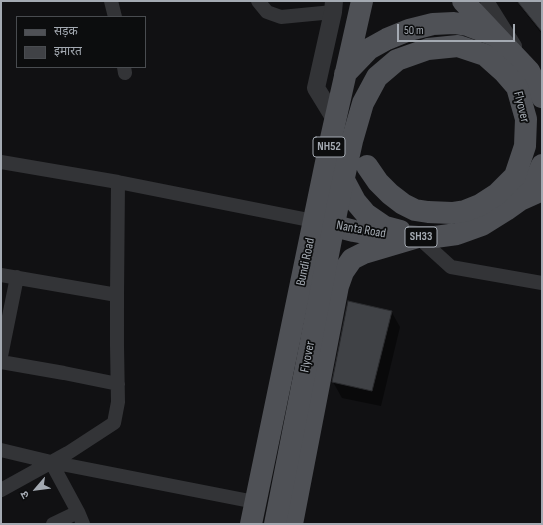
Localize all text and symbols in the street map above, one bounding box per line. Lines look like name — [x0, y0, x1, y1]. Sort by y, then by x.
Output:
legend — [16, 16, 146, 68]
scale bar — [399, 16, 517, 42]
text: 50 m — [404, 23, 424, 38]
text: सड़क — [54, 24, 78, 39]
text: इमारत — [54, 44, 82, 59]
street label: Flyover — [510, 90, 532, 124]
road number: NH52 — [313, 137, 345, 157]
street label: Nanta Road — [335, 218, 387, 242]
road number: SH33 — [405, 227, 437, 247]
street label: Bundi Road — [293, 237, 319, 287]
street label: Flyover — [297, 340, 319, 374]
north arrow — [16, 469, 56, 509]
text: उ — [18, 489, 32, 501]

